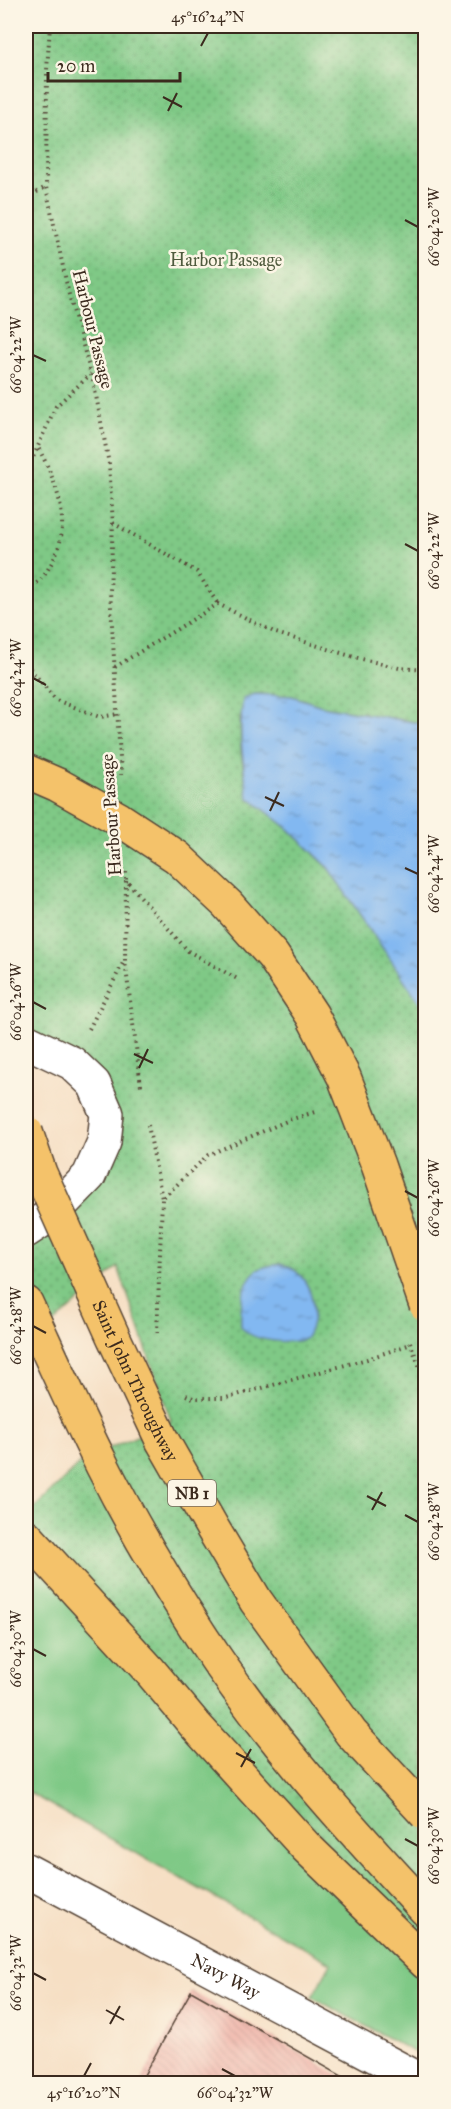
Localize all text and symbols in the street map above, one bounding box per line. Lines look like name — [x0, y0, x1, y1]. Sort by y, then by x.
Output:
text: 45°16'24"N — [171, 8, 245, 26]
scale bar — [48, 45, 180, 83]
text: 20 m — [57, 55, 95, 77]
text: 66°04'20"W — [425, 187, 443, 266]
park label: Harbor Passage — [170, 249, 282, 272]
street label: Harbour Passage — [67, 267, 118, 391]
text: 66°04'22"W — [7, 315, 25, 394]
text: 66°04'22"W — [425, 511, 443, 590]
text: 66°04'24"W — [7, 638, 25, 717]
street label: Harbour Passage — [96, 753, 127, 877]
text: 66°04'24"W — [425, 834, 443, 913]
text: 66°04'26"W — [7, 962, 25, 1041]
text: 66°04'26"W — [425, 1158, 443, 1237]
text: 66°04'28"W — [7, 1286, 25, 1365]
street label: Saint John Throughway — [87, 1297, 183, 1466]
road number: NB 1 — [168, 1480, 216, 1506]
text: 66°04'28"W — [425, 1482, 443, 1561]
text: 66°04'30"W — [7, 1609, 25, 1688]
text: 66°04'30"W — [425, 1806, 443, 1885]
text: 66°04'32"W — [7, 1934, 25, 2011]
street label: Navy Way — [187, 1949, 264, 2004]
text: 45°16'20"N — [47, 2084, 121, 2102]
text: 66°04'32"W — [197, 2084, 274, 2102]

